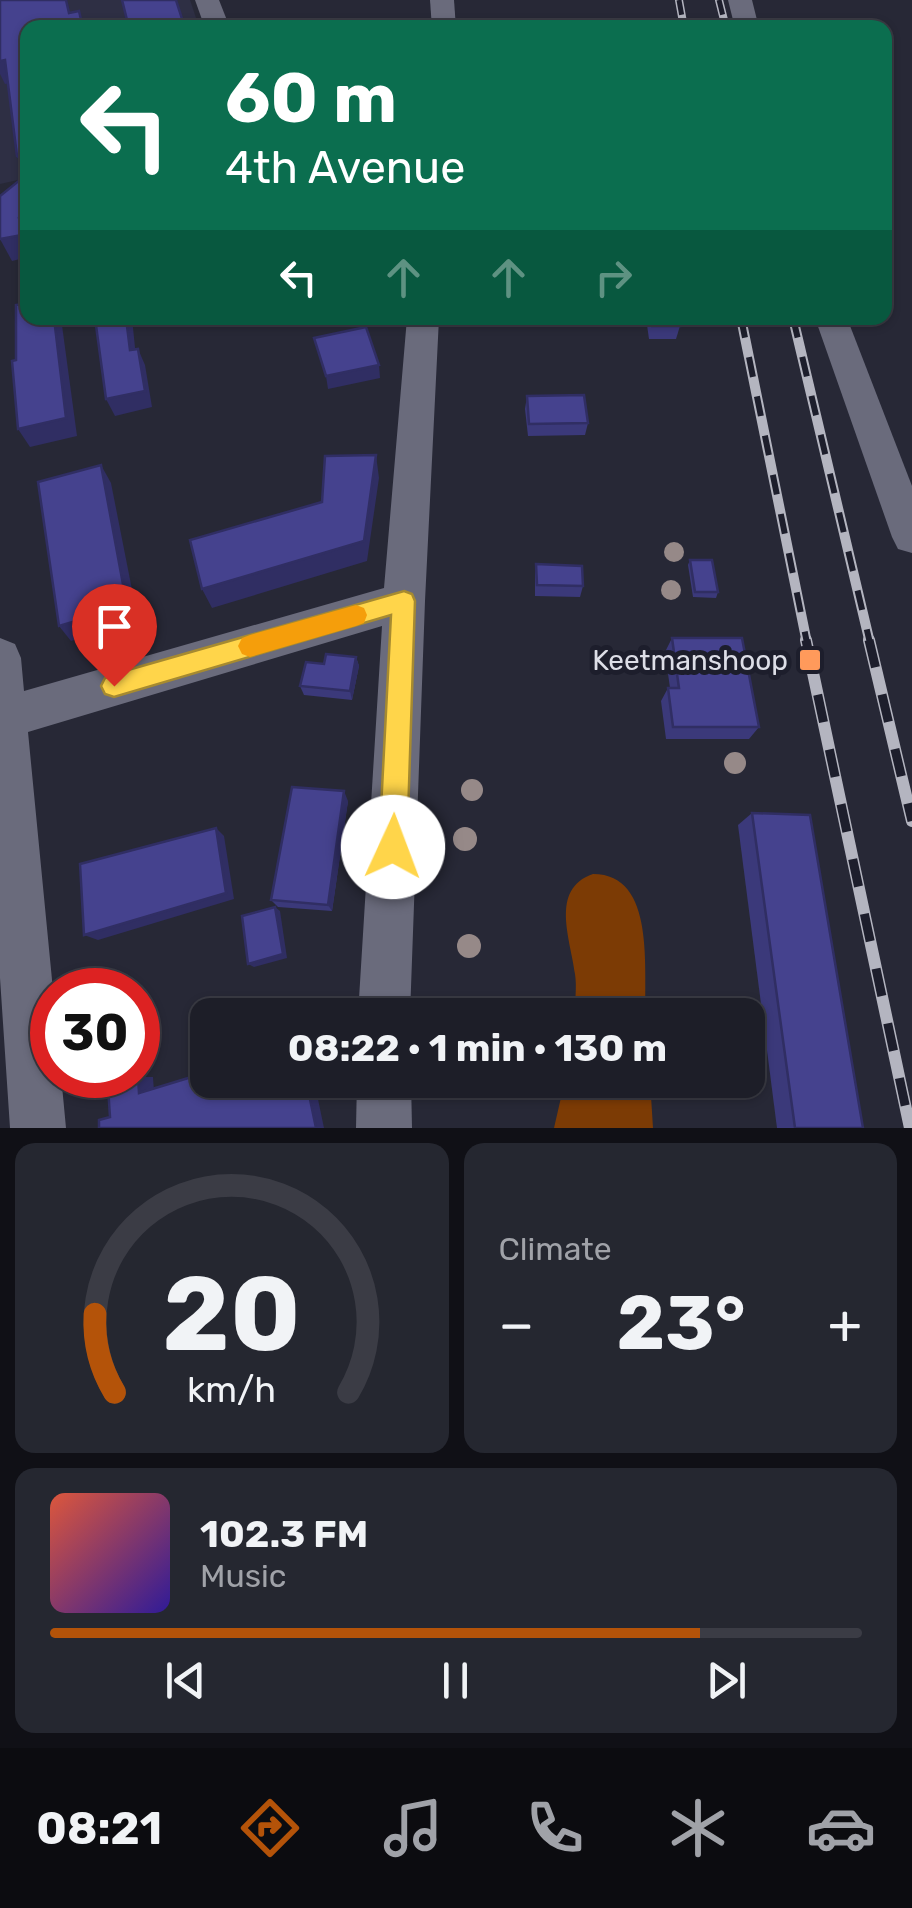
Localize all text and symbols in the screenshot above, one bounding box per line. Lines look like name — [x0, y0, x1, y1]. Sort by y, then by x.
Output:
text: 60 m — [225, 57, 397, 140]
icon: left — [60, 60, 190, 190]
text: 4th Avenue — [225, 141, 465, 194]
icon: left — [271, 250, 326, 305]
icon: ahead — [376, 250, 431, 305]
icon: ahead — [481, 250, 536, 305]
icon: right — [586, 250, 641, 305]
pin — [72, 584, 157, 687]
icon: arrive — [87, 599, 142, 654]
place label: Keetmanshoop — [592, 644, 788, 677]
marker: Keetmanshoop — [797, 647, 823, 673]
position arrow — [341, 795, 445, 899]
speed limit sign: 30 — [30, 968, 160, 1098]
text: 08:22 · 1 min · 130 m — [288, 1025, 667, 1071]
text: Climate — [499, 1230, 612, 1268]
text: 20 — [163, 1253, 301, 1376]
text: 23° — [616, 1279, 746, 1368]
text: − — [499, 1292, 534, 1357]
text: + — [828, 1292, 862, 1357]
text: km/h — [187, 1369, 276, 1411]
text: 102.3 FM — [200, 1511, 368, 1557]
text: Music — [200, 1557, 286, 1595]
icon: previous — [158, 1653, 213, 1708]
icon: pause — [428, 1653, 483, 1708]
icon: next — [699, 1653, 754, 1708]
icon: directions — [235, 1793, 305, 1863]
icon: music — [378, 1793, 448, 1863]
icon: phone — [520, 1793, 590, 1863]
icon: climate — [663, 1793, 733, 1863]
icon: car — [806, 1793, 876, 1863]
text: 08:21 — [36, 1802, 162, 1855]

